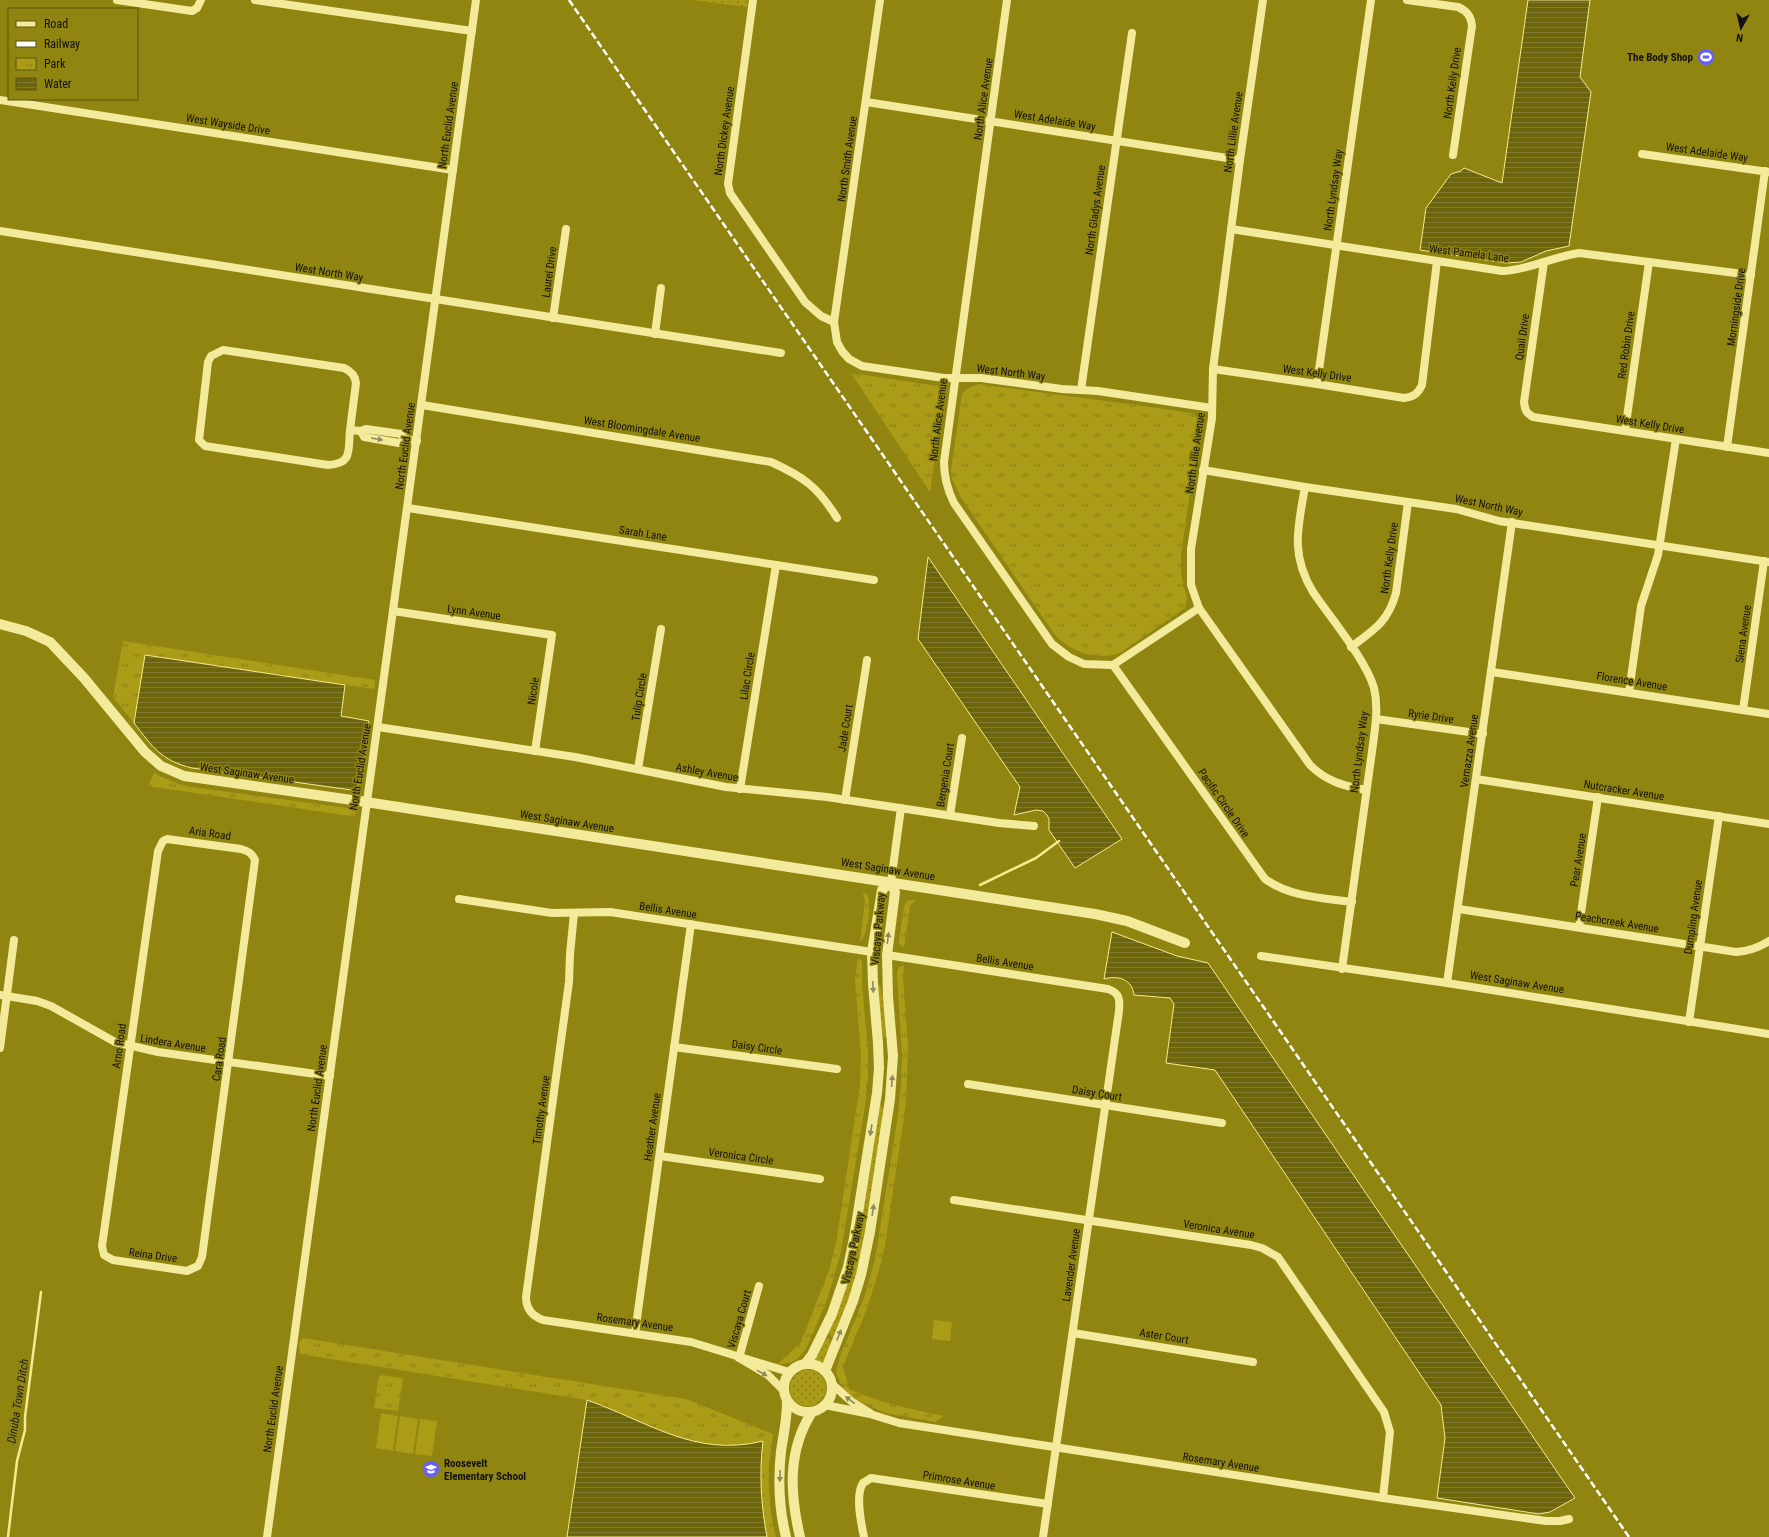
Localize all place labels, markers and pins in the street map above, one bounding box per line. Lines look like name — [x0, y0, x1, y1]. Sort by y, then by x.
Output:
sports icon: The Body Shop — [1696, 47, 1716, 67]
place label: The Body Shop — [1627, 51, 1694, 64]
place label: Roosevelt Elementary School — [444, 1457, 526, 1483]
school or university icon: Roosevelt Elementary School — [421, 1459, 441, 1479]

